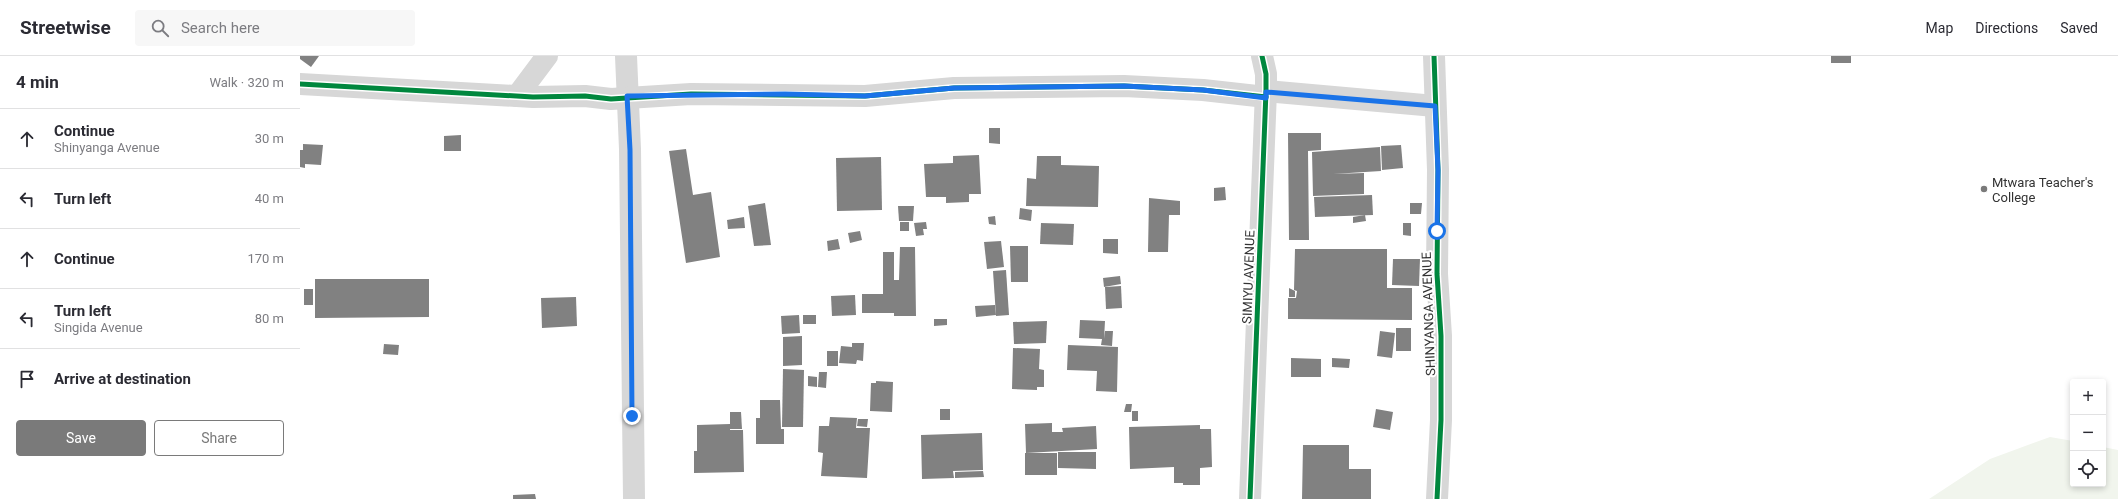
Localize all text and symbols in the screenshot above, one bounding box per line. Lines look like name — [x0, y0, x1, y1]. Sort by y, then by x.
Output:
search box — [135, 10, 415, 46]
text: Streetwise — [20, 16, 111, 39]
icon: search — [149, 17, 171, 39]
text: Search here — [181, 19, 260, 37]
text: Map — [1926, 20, 1953, 36]
text: Directions — [1975, 20, 2038, 36]
text: Saved — [2060, 20, 2098, 36]
text: 4 min — [16, 72, 59, 92]
text: Walk · 320 m — [209, 75, 284, 90]
text: Continue — [54, 122, 115, 140]
icon: ahead — [16, 128, 38, 150]
text: 30 m — [255, 131, 284, 146]
text: Shinyanga Avenue — [54, 140, 160, 155]
place label: Mtwara Teacher's College — [1992, 175, 2094, 205]
marker: Mtwara Teacher's College — [1979, 184, 1989, 194]
icon: left — [16, 188, 38, 210]
text: Turn left — [54, 190, 111, 208]
text: 40 m — [255, 191, 284, 206]
route start — [1428, 222, 1446, 240]
street label: SIMIYU AVENUE — [1239, 230, 1258, 324]
icon: ahead — [16, 248, 38, 270]
text: Continue — [54, 250, 115, 268]
text: 170 m — [247, 251, 284, 266]
street label: SHINYANGA AVENUE — [1419, 252, 1438, 376]
text: Turn left — [54, 302, 111, 320]
icon: left — [16, 308, 38, 330]
text: 80 m — [255, 311, 284, 326]
text: Singida Avenue — [54, 320, 143, 335]
icon: arrive — [16, 368, 38, 390]
text: Arrive at destination — [54, 370, 191, 388]
map controls — [2070, 379, 2106, 487]
button: + — [2070, 379, 2106, 415]
route end — [623, 407, 641, 425]
button: − — [2070, 415, 2106, 451]
button: Save — [16, 420, 146, 456]
button: Share — [154, 420, 284, 456]
button: locate — [2070, 451, 2106, 487]

